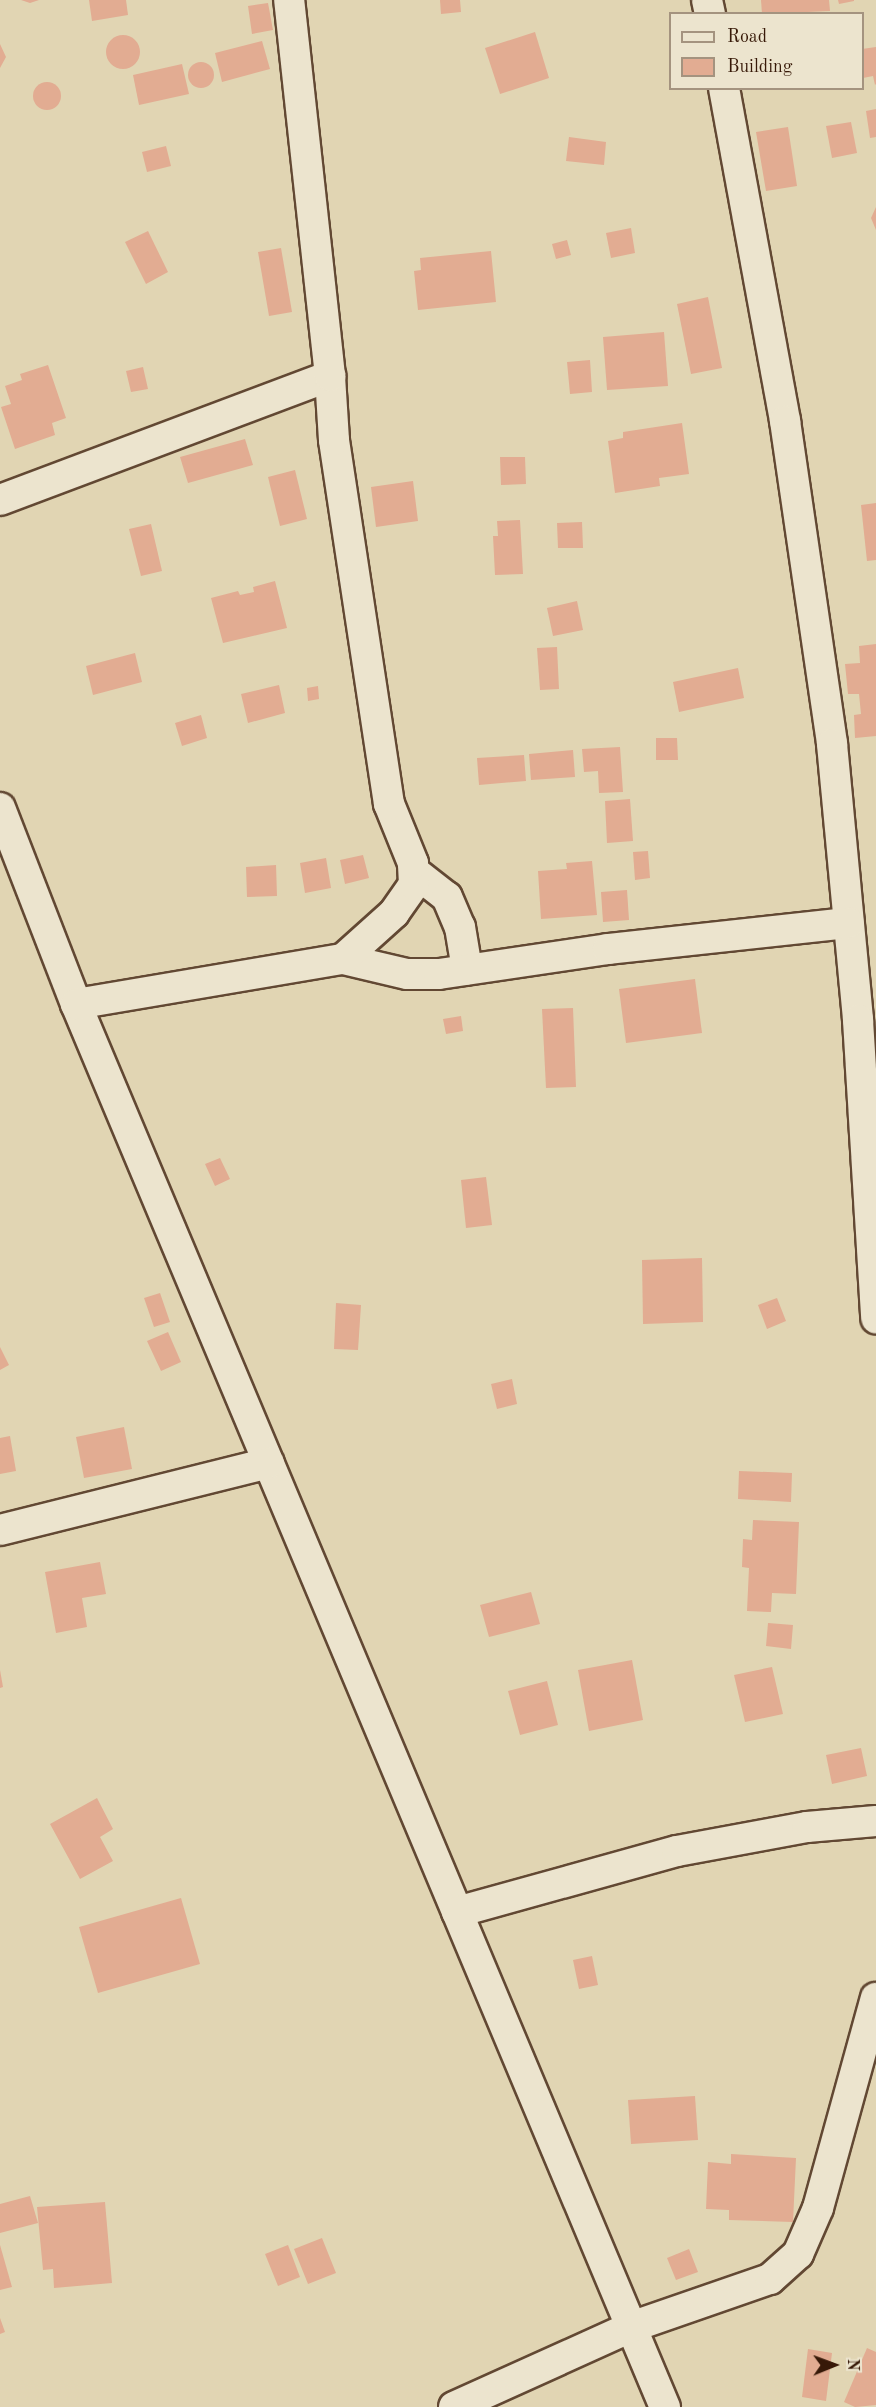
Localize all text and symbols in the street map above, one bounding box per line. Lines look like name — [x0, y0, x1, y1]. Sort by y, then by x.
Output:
legend — [669, 12, 864, 90]
text: Road — [727, 28, 767, 46]
text: Building — [727, 58, 792, 76]
north arrow — [804, 2335, 864, 2395]
text: N — [844, 2358, 860, 2371]

